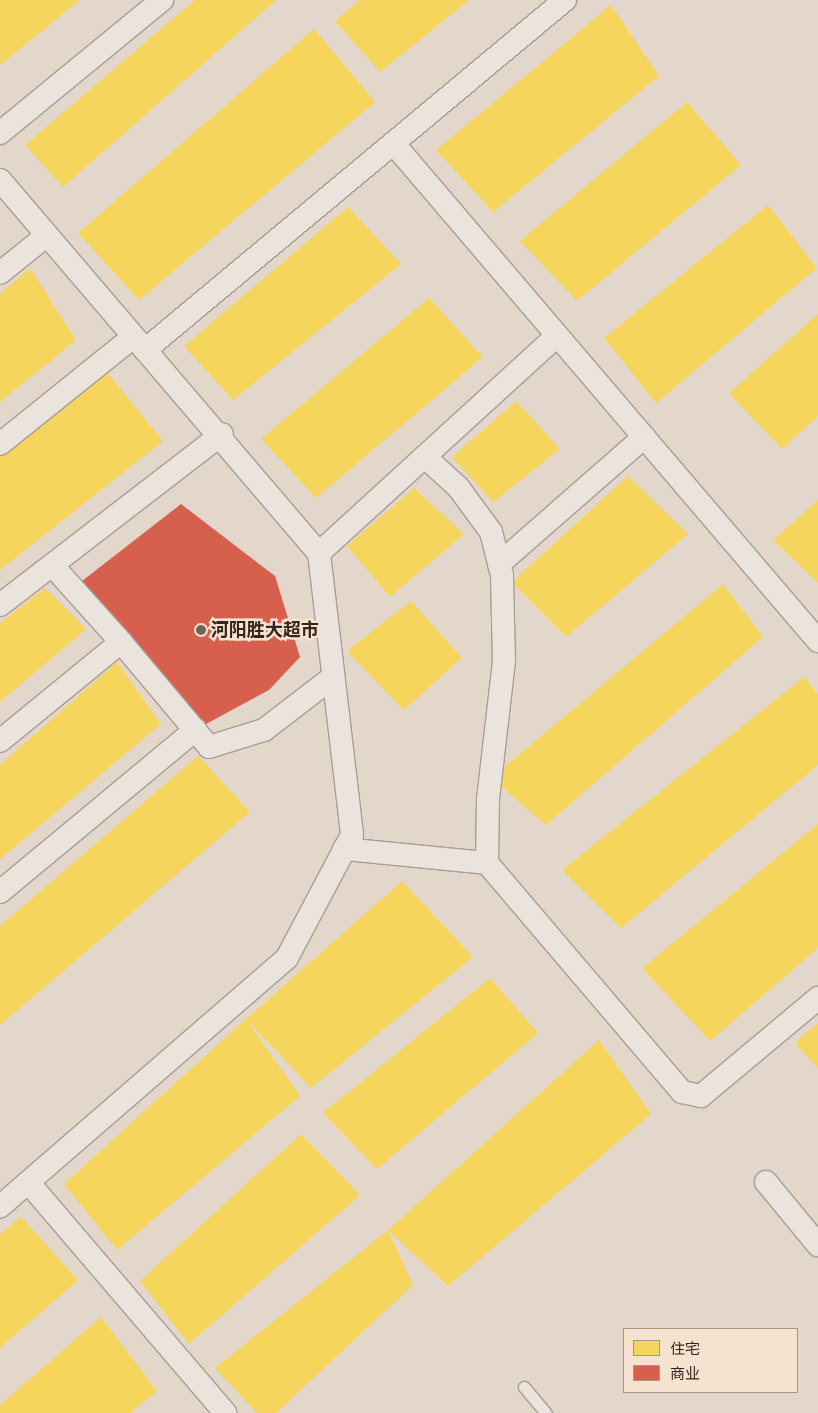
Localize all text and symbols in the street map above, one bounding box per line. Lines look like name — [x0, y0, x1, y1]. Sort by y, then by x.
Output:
place label: 河阳胜大超市 — [211, 619, 319, 641]
marker: 河阳胜大超市 — [195, 624, 207, 636]
legend — [623, 1328, 798, 1393]
text: 住宅 — [670, 1340, 700, 1358]
text: 商业 — [670, 1365, 700, 1383]

